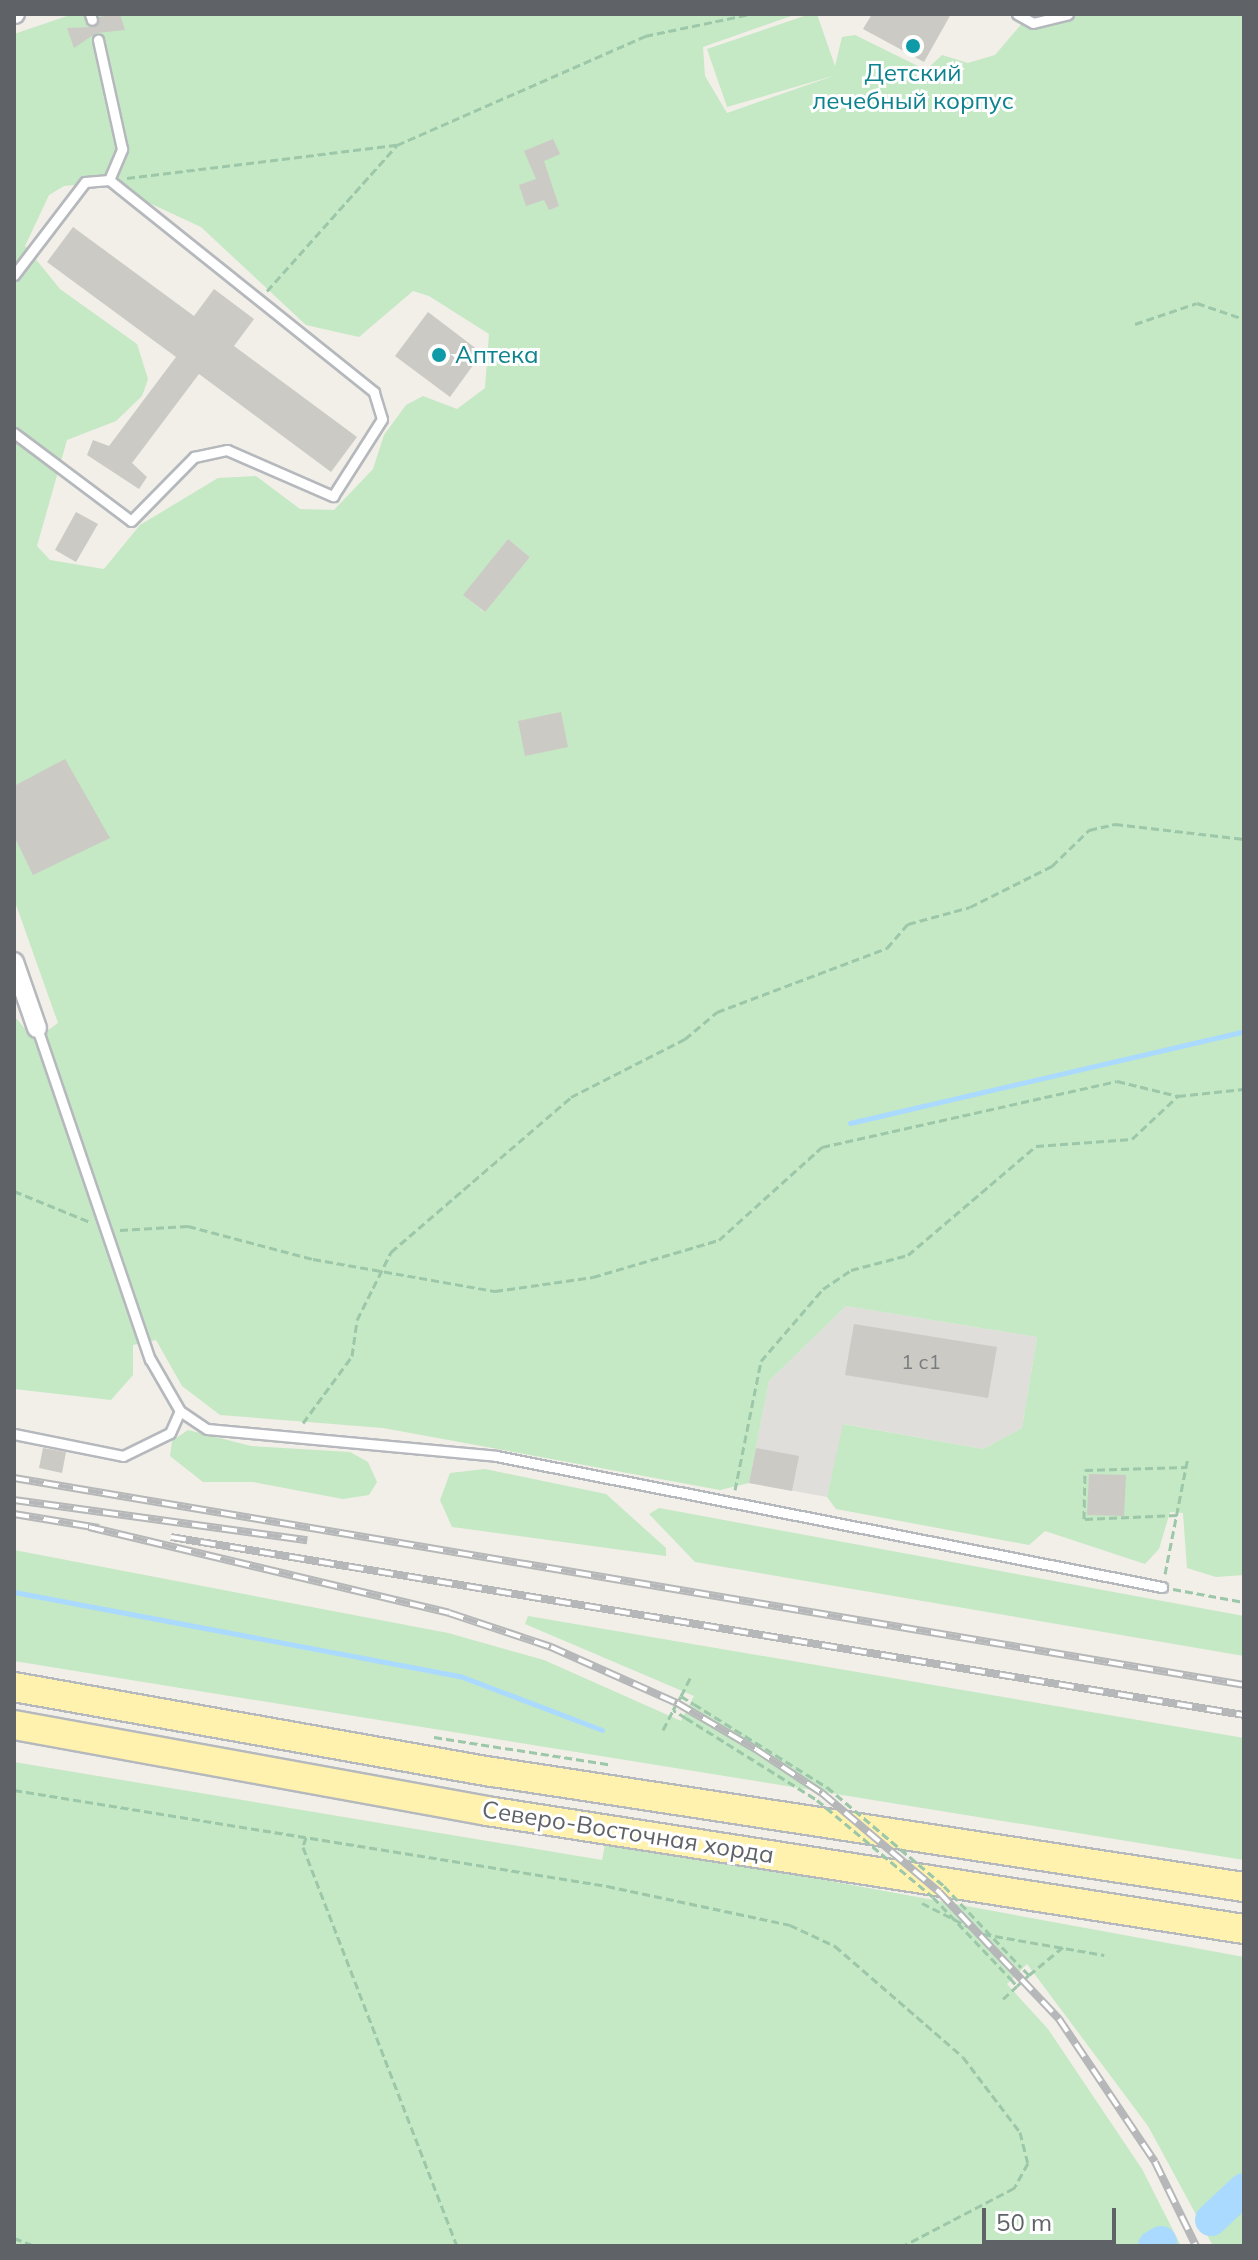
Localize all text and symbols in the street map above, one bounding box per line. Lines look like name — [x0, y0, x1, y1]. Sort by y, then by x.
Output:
marker: Детский лечебный корпус — [904, 37, 922, 55]
place label: Детский лечебный корпус — [812, 59, 1014, 115]
place label: Аптека — [455, 341, 539, 369]
marker: Аптека — [430, 346, 448, 364]
house number: 1 с1 — [901, 1349, 941, 1373]
street label: Северо-Восточная хорда — [480, 1795, 776, 1869]
scale bar — [986, 2192, 1120, 2242]
text: 50 m — [996, 2207, 1052, 2237]

